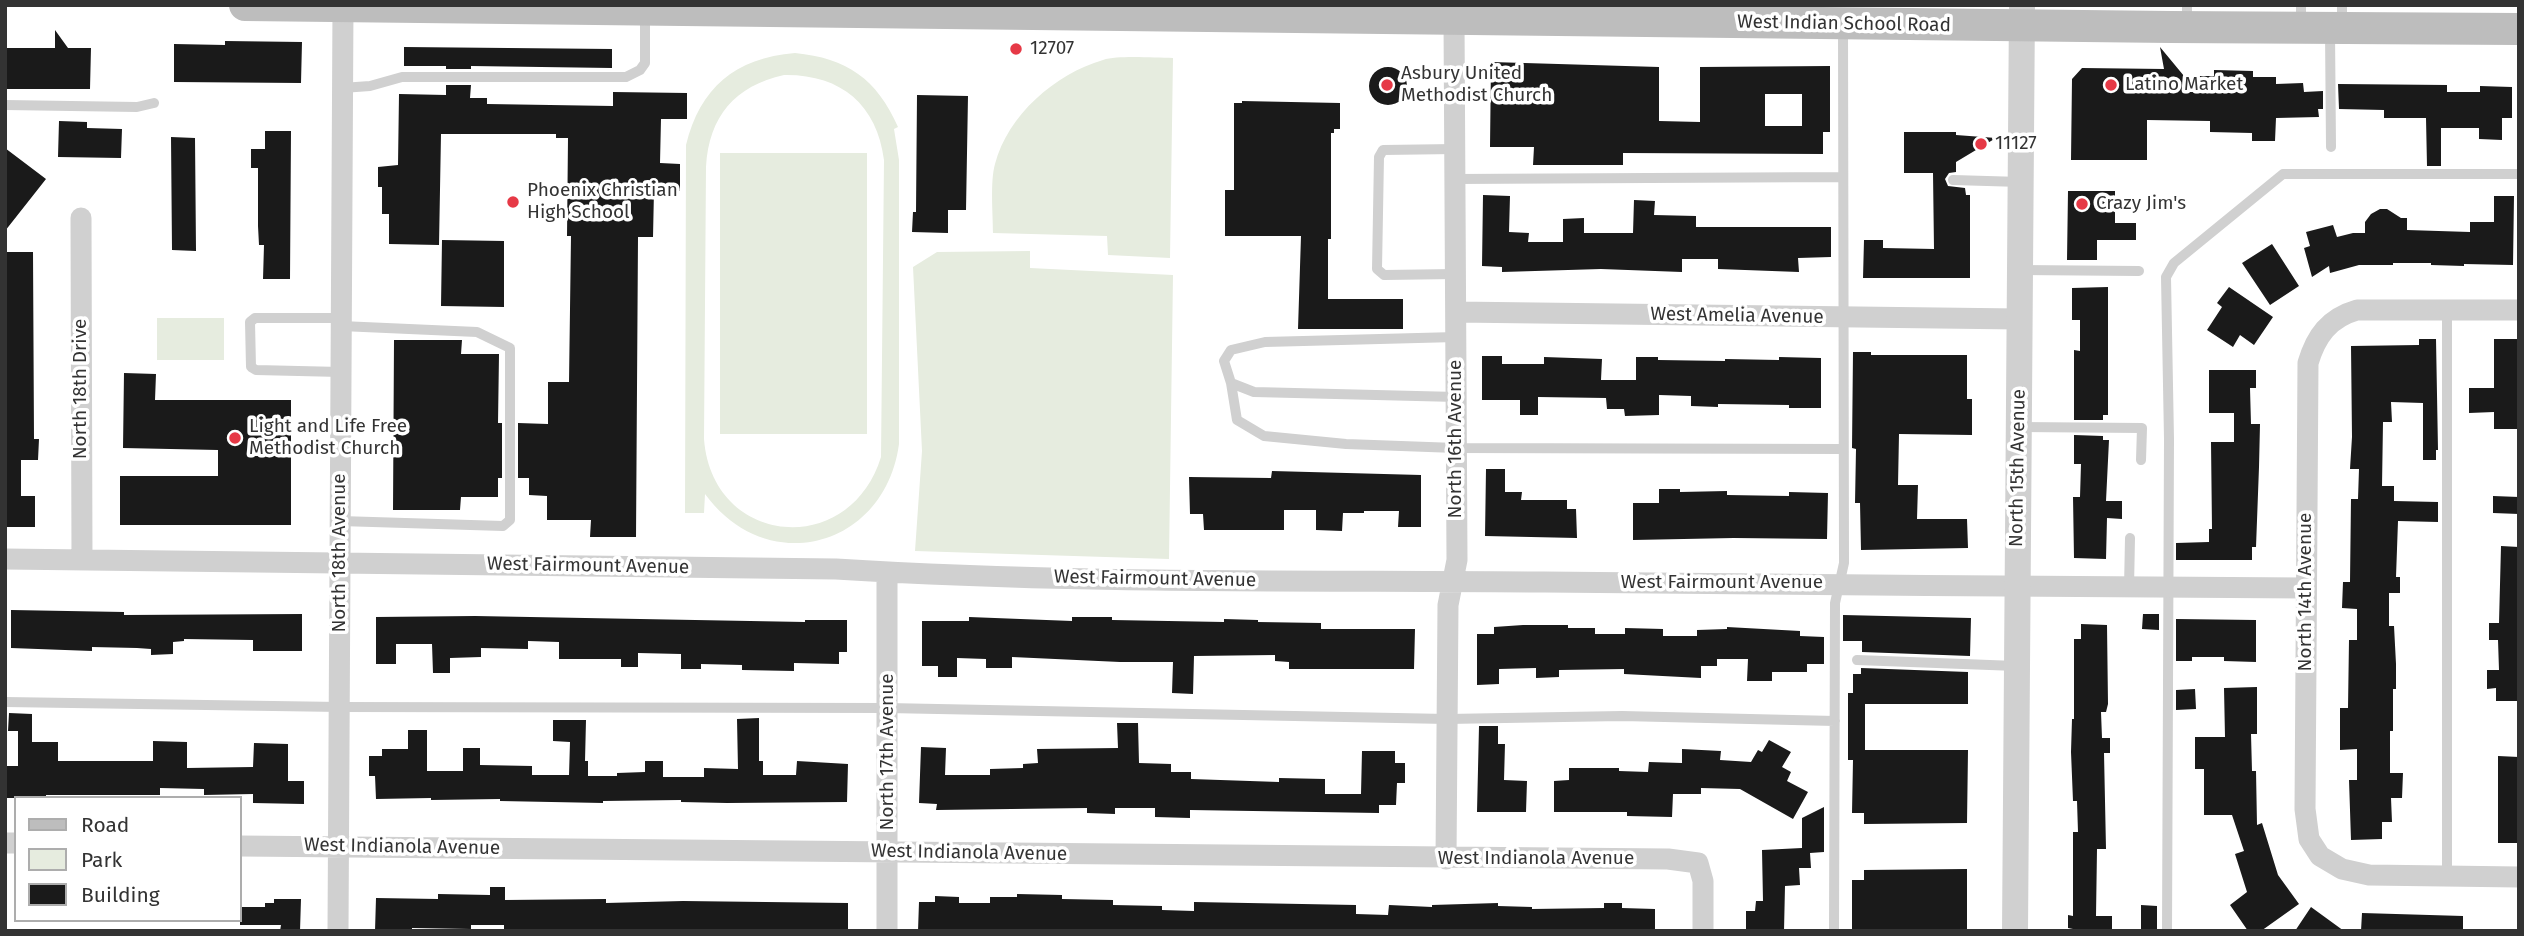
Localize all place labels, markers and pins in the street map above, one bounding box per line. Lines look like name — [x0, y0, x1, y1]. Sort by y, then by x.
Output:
place label: 12707 — [1030, 38, 1074, 60]
marker: 12707 — [1008, 41, 1024, 57]
place label: Asbury United Methodist Church — [1401, 63, 1552, 107]
place label: Latino Market — [2125, 74, 2243, 96]
marker: Asbury United Methodist Church — [1379, 77, 1395, 93]
marker: Latino Market — [2103, 77, 2119, 93]
place label: 11127 — [1995, 133, 2037, 155]
marker: 11127 — [1973, 136, 1989, 152]
place label: Phoenix Christian High School — [527, 180, 678, 224]
place label: Crazy Jim's — [2096, 193, 2186, 215]
marker: Phoenix Christian High School — [505, 194, 521, 210]
marker: Crazy Jim's — [2074, 196, 2090, 212]
place label: Light and Life Free Methodist Church — [249, 416, 407, 460]
marker: Light and Life Free Methodist Church — [227, 430, 243, 446]

